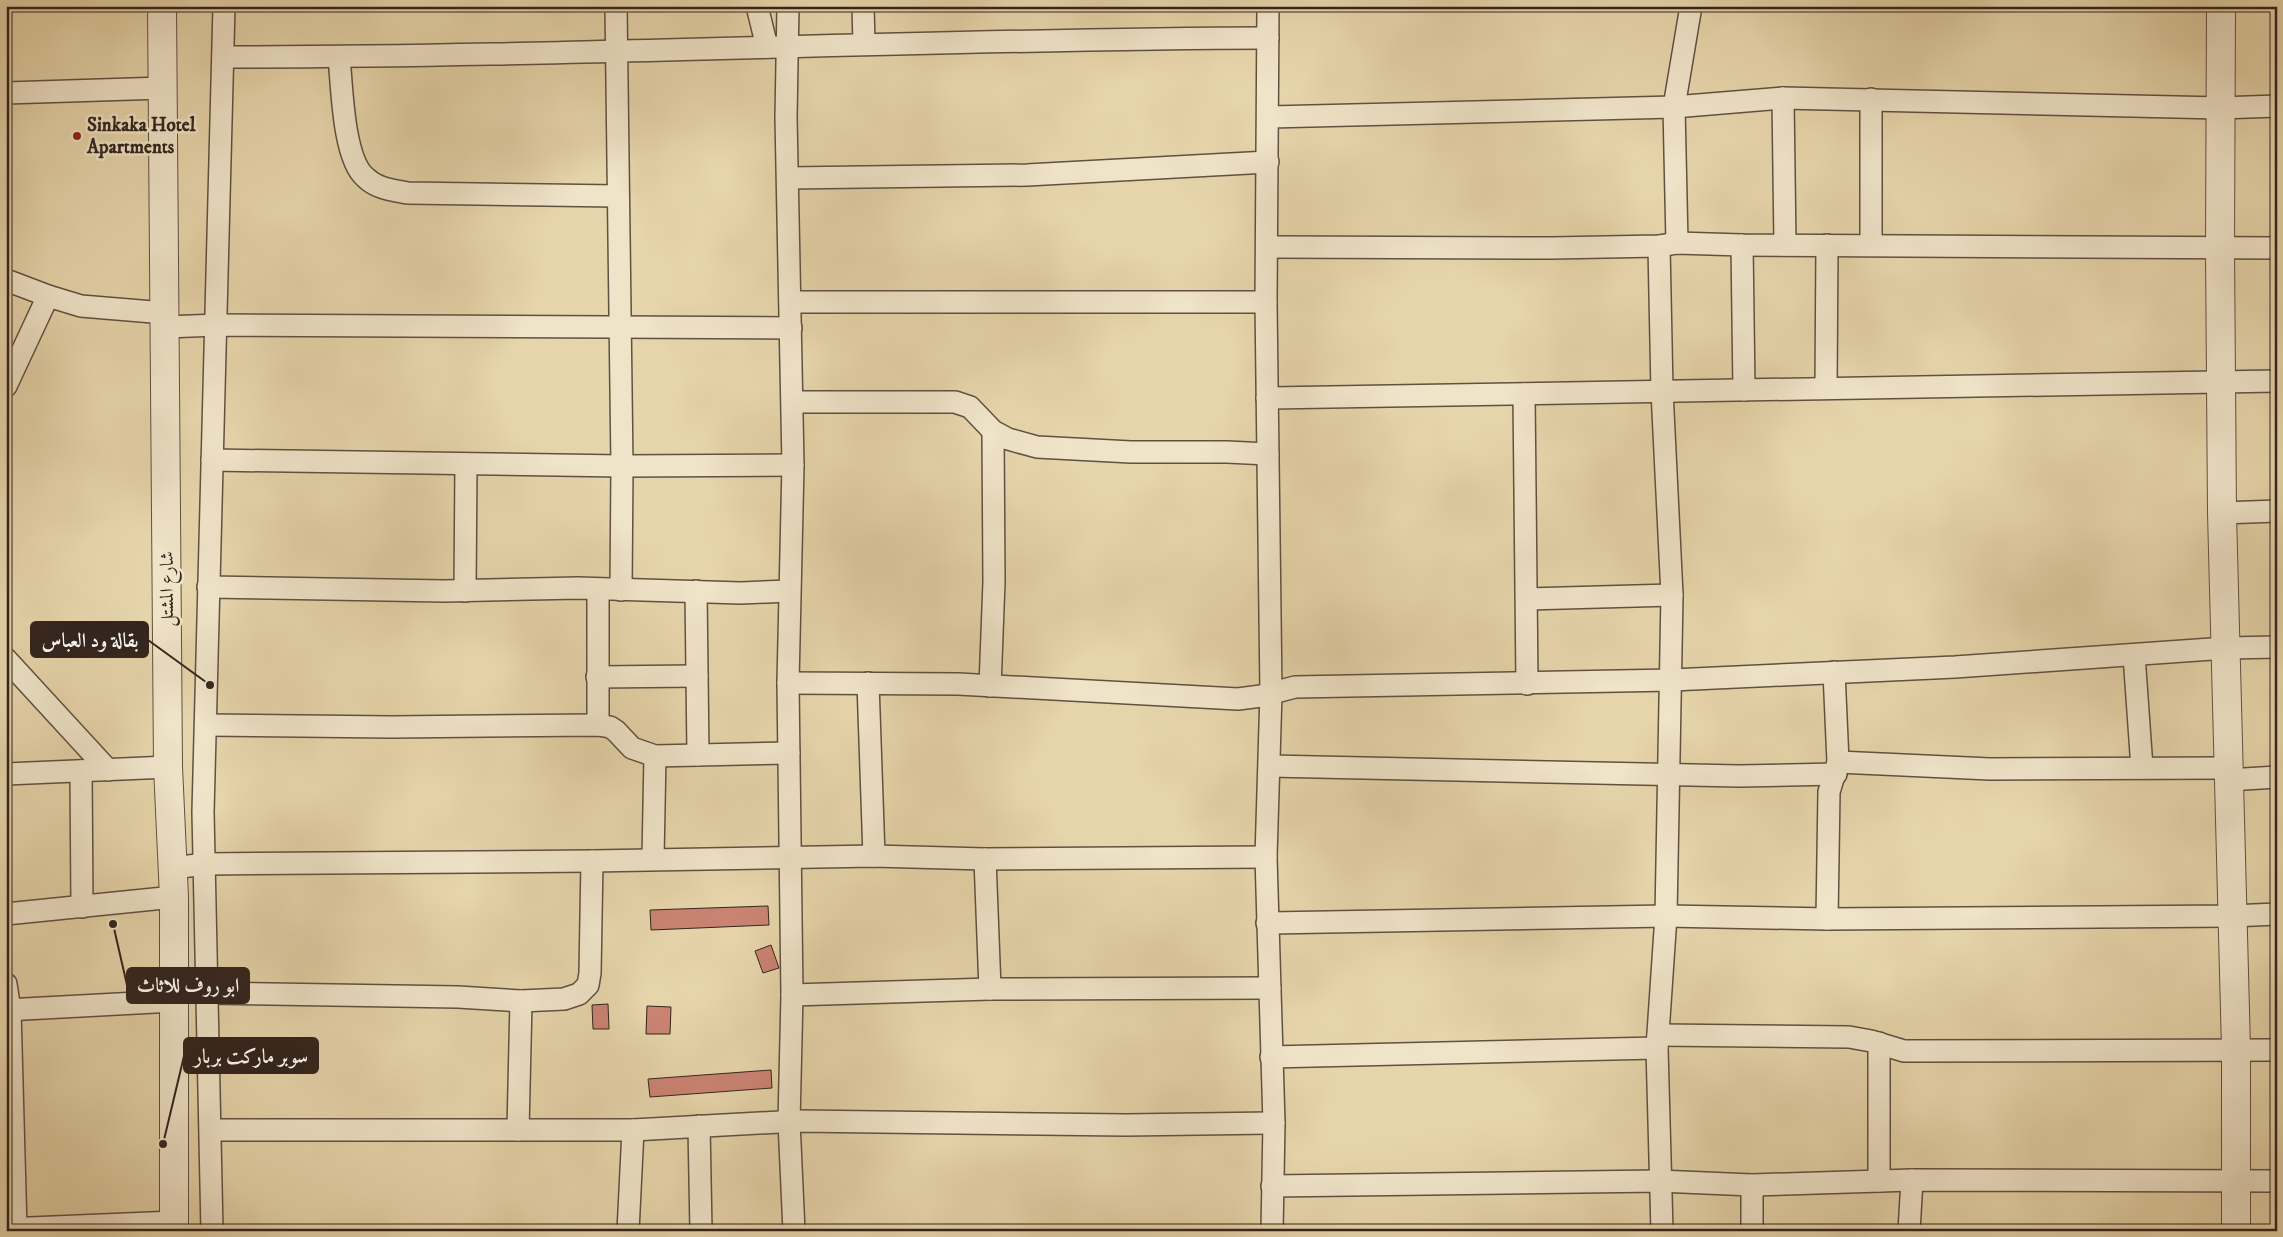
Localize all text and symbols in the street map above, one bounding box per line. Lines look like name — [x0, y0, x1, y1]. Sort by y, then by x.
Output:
place label: Sinkaka Hotel Apartments — [86, 114, 196, 159]
marker: Sinkaka Hotel Apartments — [71, 130, 83, 142]
street label: شارع المشتل — [156, 551, 182, 627]
callout: بقالة ود العباس — [31, 622, 148, 657]
text: بقالة ود العباس — [42, 629, 139, 654]
callout: ابو روف للاثاث — [127, 968, 249, 1003]
text: ابو روف للاثاث — [137, 974, 239, 999]
callout: سوبر ماركت بربار — [184, 1038, 318, 1073]
text: سوبر ماركت بربار — [192, 1045, 308, 1070]

